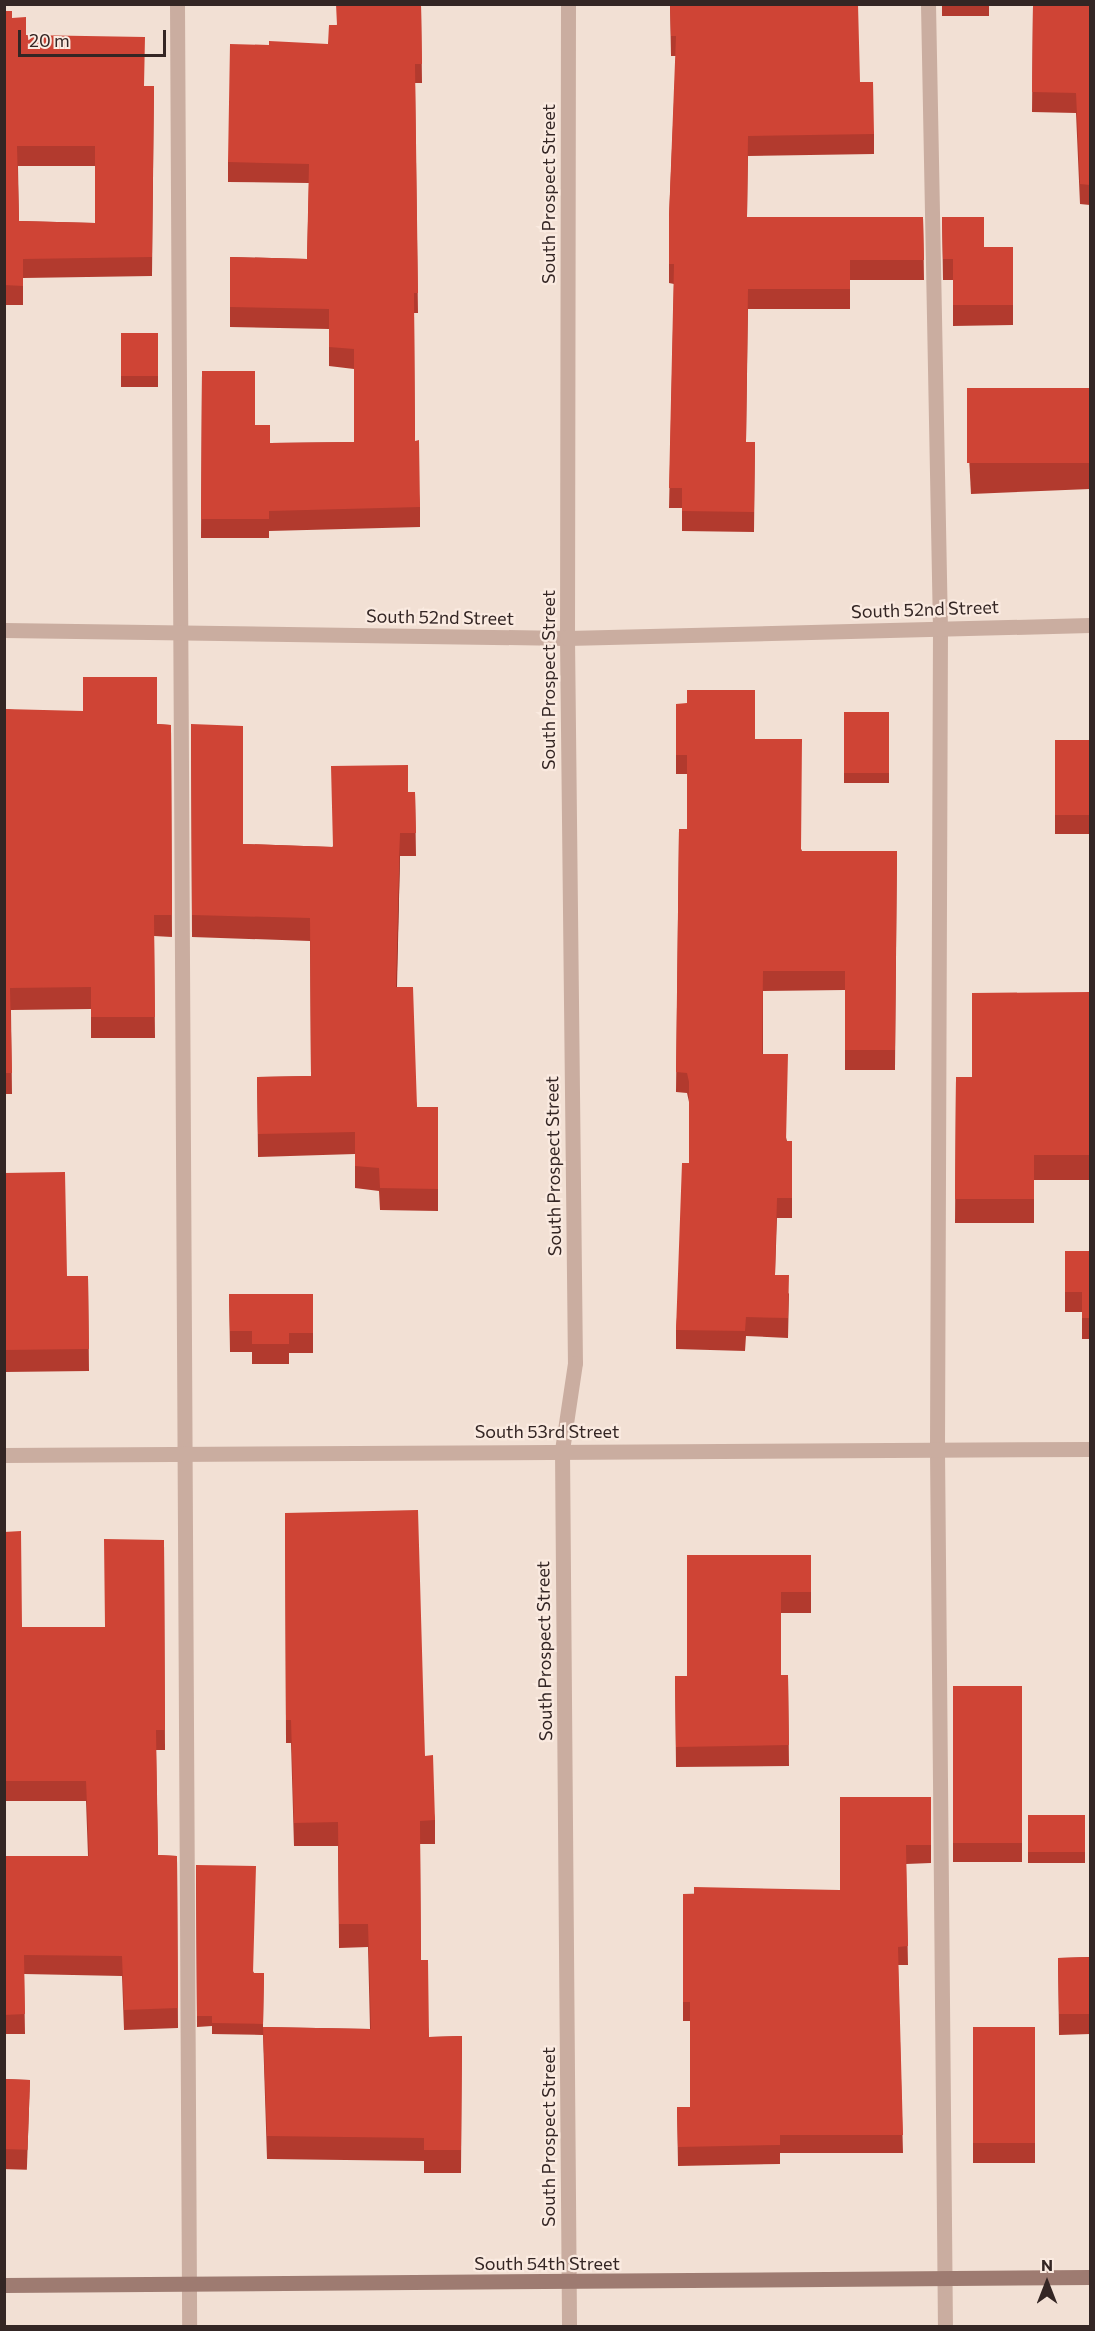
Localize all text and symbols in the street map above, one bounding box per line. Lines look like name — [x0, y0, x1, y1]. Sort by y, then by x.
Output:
scale bar — [21, 18, 170, 56]
text: 20 m — [29, 29, 70, 51]
street label: South Prospect Street — [537, 104, 559, 284]
street label: South Prospect Street — [537, 590, 559, 770]
street label: South 52nd Street — [851, 596, 999, 622]
street label: South 52nd Street — [366, 605, 514, 629]
street label: South Prospect Street — [541, 1076, 565, 1256]
street label: South 53rd Street — [475, 1420, 619, 1442]
street label: South Prospect Street — [532, 1561, 556, 1741]
street label: South Prospect Street — [537, 2047, 559, 2227]
street label: South 54th Street — [474, 2252, 620, 2274]
north arrow — [1017, 2253, 1077, 2313]
text: N — [1041, 2255, 1053, 2274]

